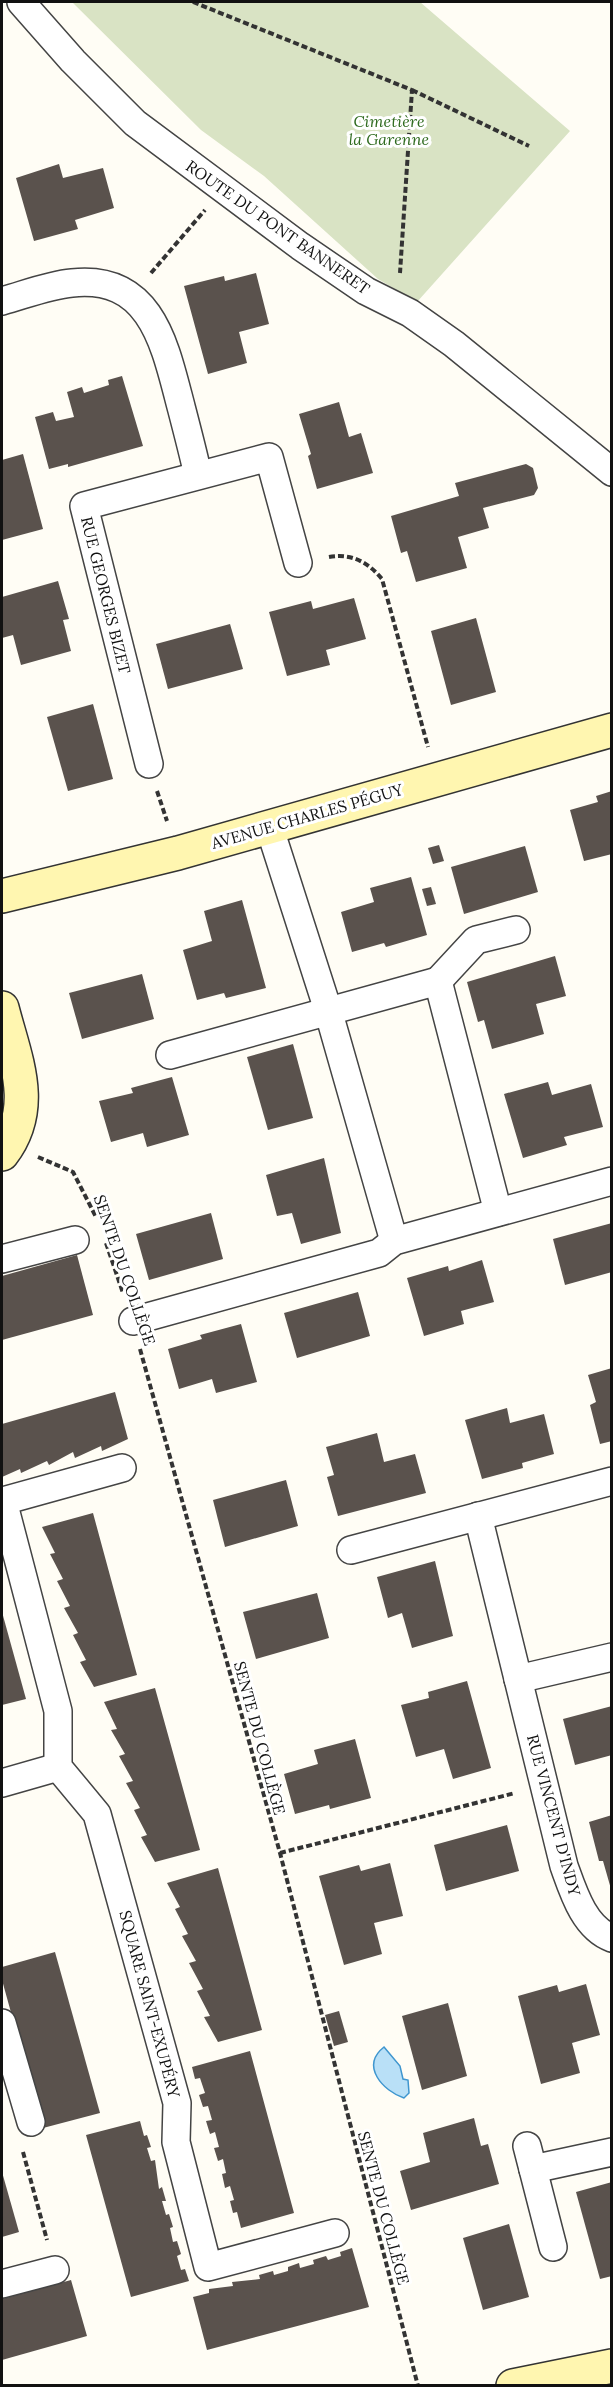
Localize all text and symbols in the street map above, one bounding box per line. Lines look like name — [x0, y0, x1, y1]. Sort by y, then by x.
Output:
park label: Cimetière la Garenne — [349, 111, 430, 149]
street label: ROUTE DU PONT BANNERET — [182, 156, 374, 298]
street label: RUE GEORGES BIZET — [77, 514, 135, 676]
street label: AVENUE CHARLES PÉGUY — [208, 779, 406, 853]
street label: SENTE DU COLLÈGE — [90, 1192, 160, 1348]
street label: SENTE DU COLLÈGE — [230, 1659, 290, 1817]
street label: RUE VINCENT D'INDY — [523, 1732, 585, 1899]
street label: SQUARE SAINT-EXUPÉRY — [115, 1908, 185, 2101]
street label: SENTE DU COLLÈGE — [354, 2129, 414, 2287]

